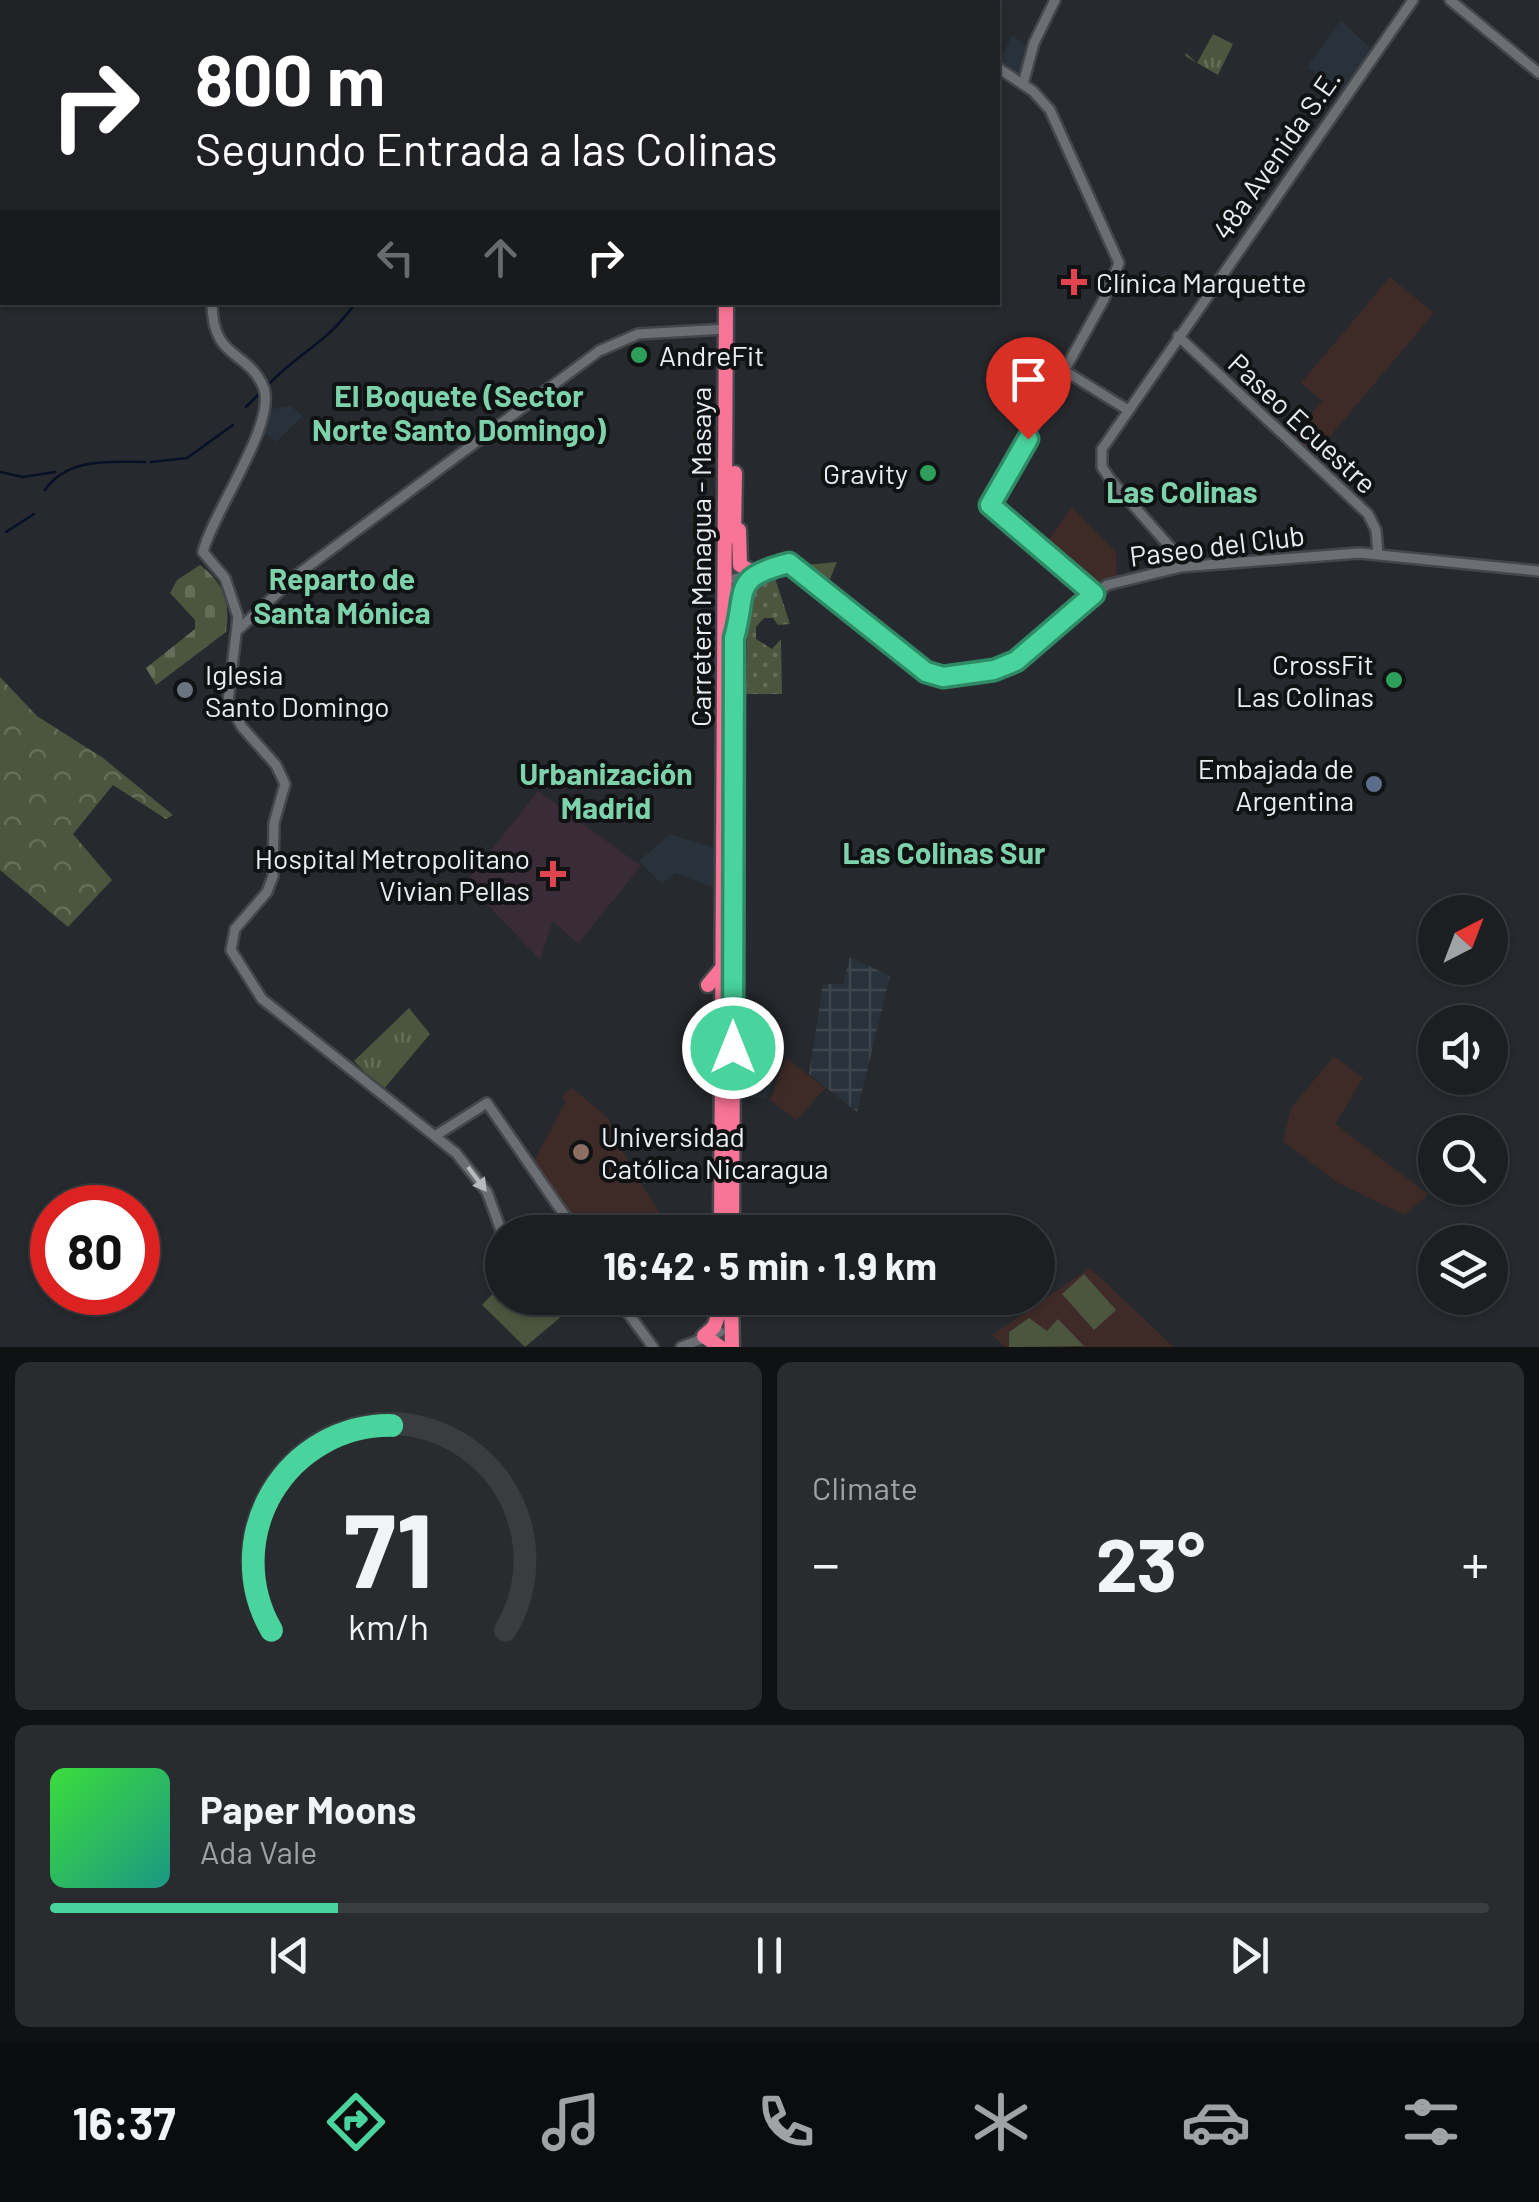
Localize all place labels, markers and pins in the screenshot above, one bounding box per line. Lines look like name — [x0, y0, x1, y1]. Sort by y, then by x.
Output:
place label: Clínica Marquette — [1096, 265, 1306, 299]
marker: Clínica Marquette — [1061, 269, 1087, 295]
pin — [986, 337, 1071, 440]
place label: AndreFit — [659, 338, 764, 372]
marker: AndreFit — [628, 344, 650, 366]
place label: Gravity — [823, 456, 908, 490]
marker: Gravity — [917, 462, 939, 484]
place label: CrossFit Las Colinas — [1236, 647, 1374, 713]
place label: Iglesia Santo Domingo — [205, 657, 390, 723]
marker: CrossFit Las Colinas — [1383, 669, 1405, 691]
marker: Iglesia Santo Domingo — [174, 679, 196, 701]
place label: Embajada de Argentina — [1198, 751, 1354, 817]
marker: Embajada de Argentina — [1363, 773, 1385, 795]
place label: Hospital Metropolitano Vivian Pellas — [255, 841, 530, 907]
marker: Hospital Metropolitano Vivian Pellas — [540, 861, 566, 887]
place label: Universidad Católica Nicaragua — [601, 1119, 829, 1185]
marker: Universidad Católica Nicaragua — [570, 1141, 592, 1163]

